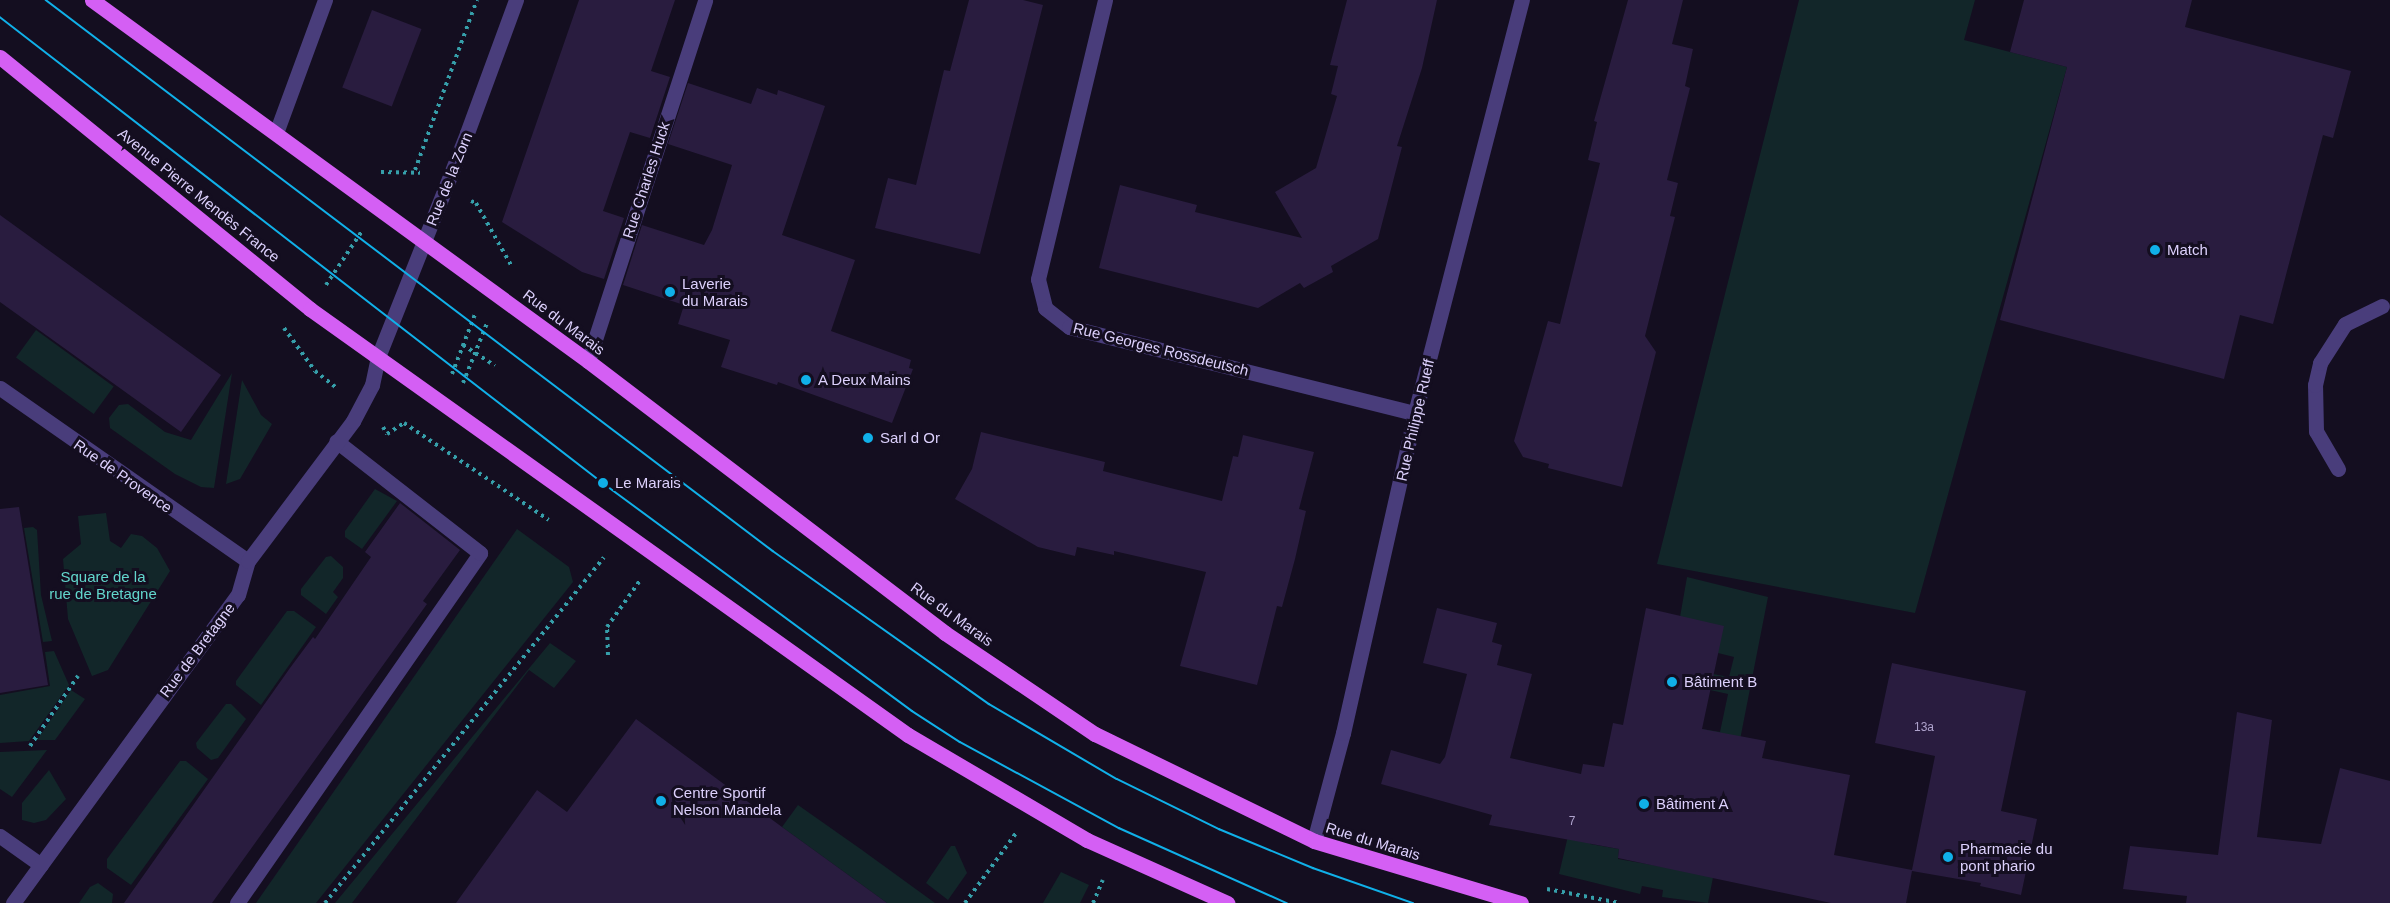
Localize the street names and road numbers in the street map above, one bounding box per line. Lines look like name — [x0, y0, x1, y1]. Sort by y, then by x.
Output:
street label: Rue Charles Huck — [619, 119, 673, 241]
street label: Avenue Pierre Mendès France — [114, 124, 284, 266]
street label: Rue de la Zorn — [422, 130, 476, 228]
street label: Rue du Marais — [520, 285, 608, 359]
street label: Rue Georges Rossdeutsch — [1071, 318, 1251, 380]
street label: Rue Philippe Rueff — [1392, 357, 1438, 483]
street label: Rue de Provence — [70, 435, 176, 517]
street label: Rue du Marais — [907, 578, 997, 650]
street label: Rue de Bretagne — [156, 599, 238, 701]
street label: Rue du Marais — [1324, 818, 1422, 864]

